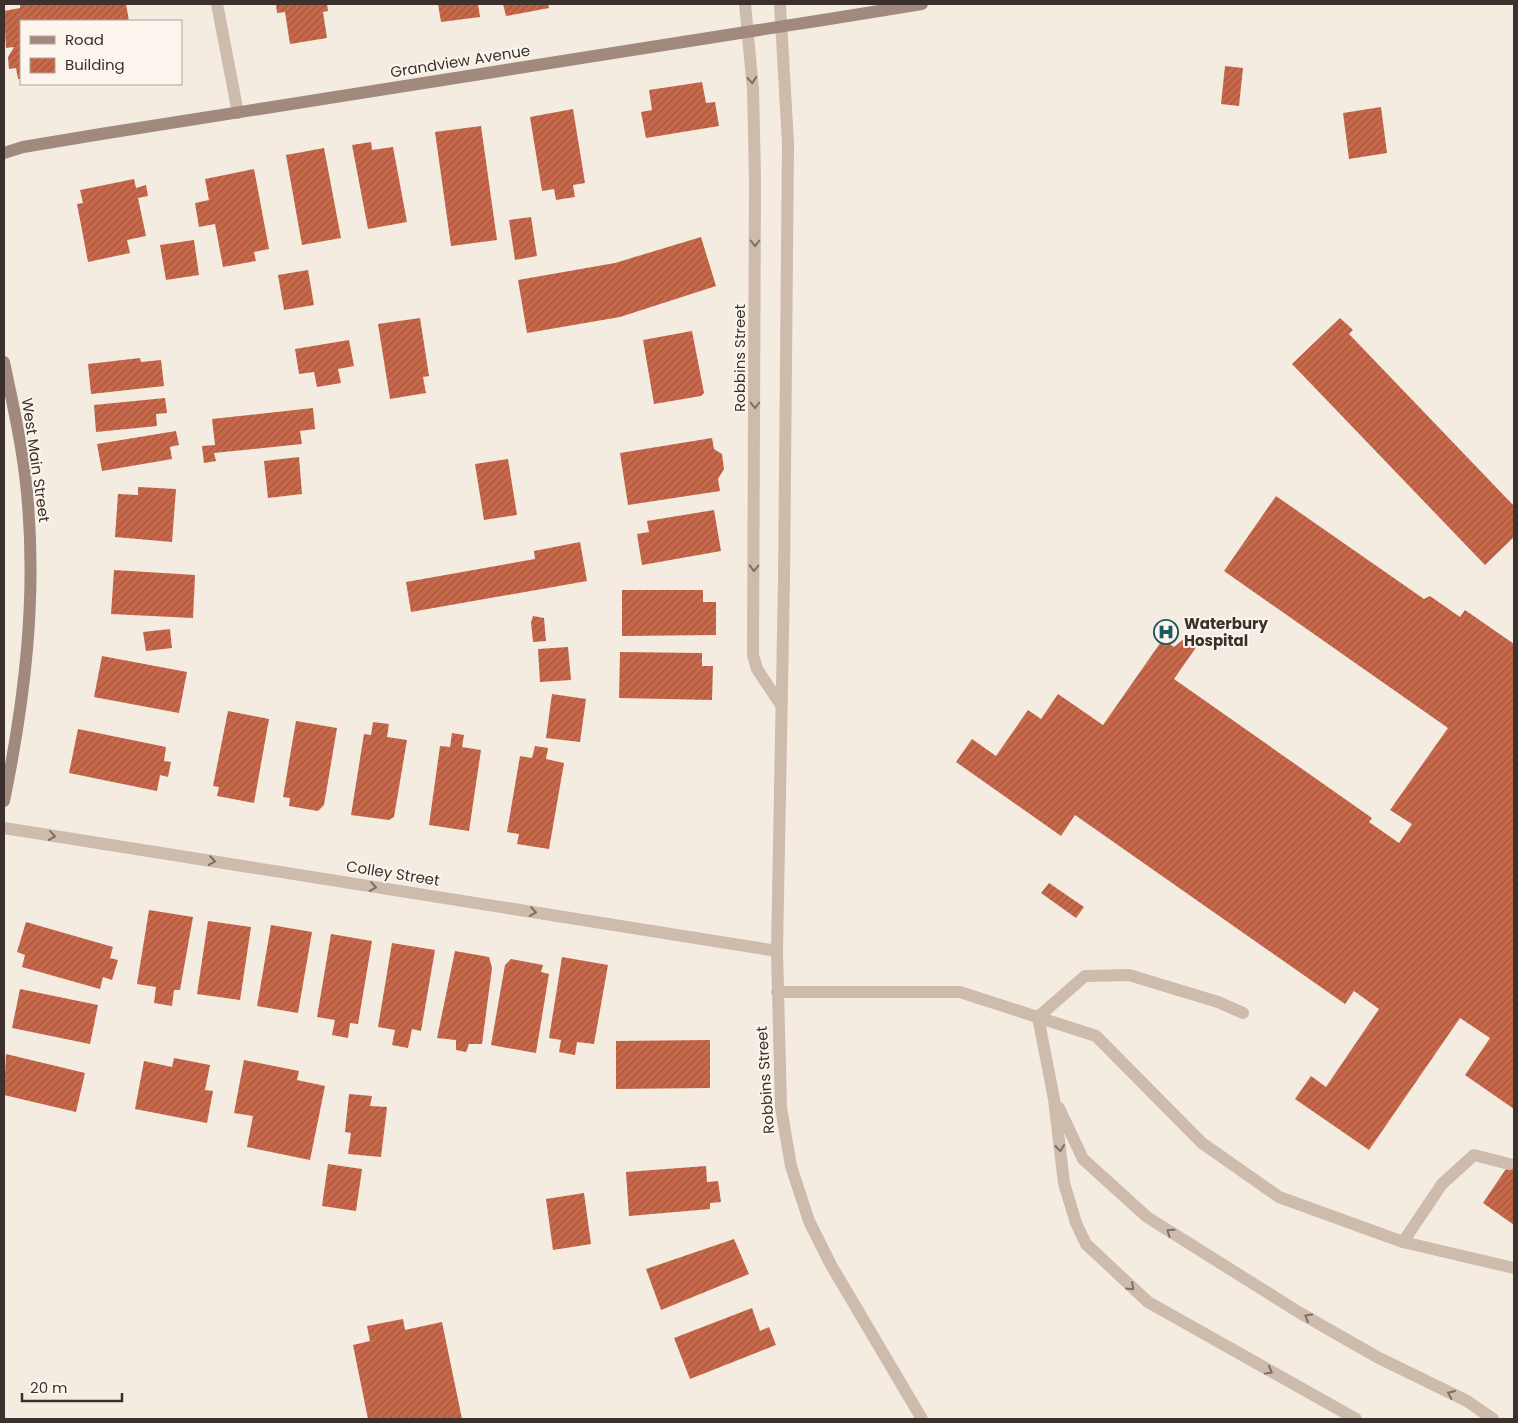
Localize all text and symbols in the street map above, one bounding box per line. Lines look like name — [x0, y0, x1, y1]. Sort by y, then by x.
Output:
legend — [20, 20, 182, 85]
text: Road — [65, 29, 104, 50]
street label: Grandview Avenue — [389, 40, 531, 82]
text: Building — [65, 54, 125, 75]
one-way arrow — [747, 77, 758, 85]
one-way arrow — [750, 240, 760, 247]
street label: Robbins Street — [729, 304, 750, 412]
street label: West Main Street — [17, 396, 55, 524]
one-way arrow — [750, 402, 760, 410]
one-way arrow — [749, 564, 759, 572]
place label: Waterbury Hospital — [1184, 613, 1268, 651]
hospital icon: Waterbury Hospital — [1153, 619, 1179, 645]
one-way arrow — [48, 830, 56, 840]
one-way arrow — [209, 855, 217, 866]
street label: Colley Street — [345, 855, 441, 891]
one-way arrow — [368, 881, 377, 891]
one-way arrow — [530, 906, 538, 917]
street label: Robbins Street — [751, 1025, 779, 1135]
one-way arrow — [1054, 1144, 1065, 1152]
one-way arrow — [1166, 1229, 1175, 1239]
one-way arrow — [1126, 1281, 1135, 1290]
one-way arrow — [1305, 1314, 1314, 1324]
one-way arrow — [1264, 1365, 1273, 1375]
scale bar — [22, 1370, 122, 1402]
text: 20 m — [30, 1377, 68, 1398]
one-way arrow — [1447, 1390, 1456, 1401]

